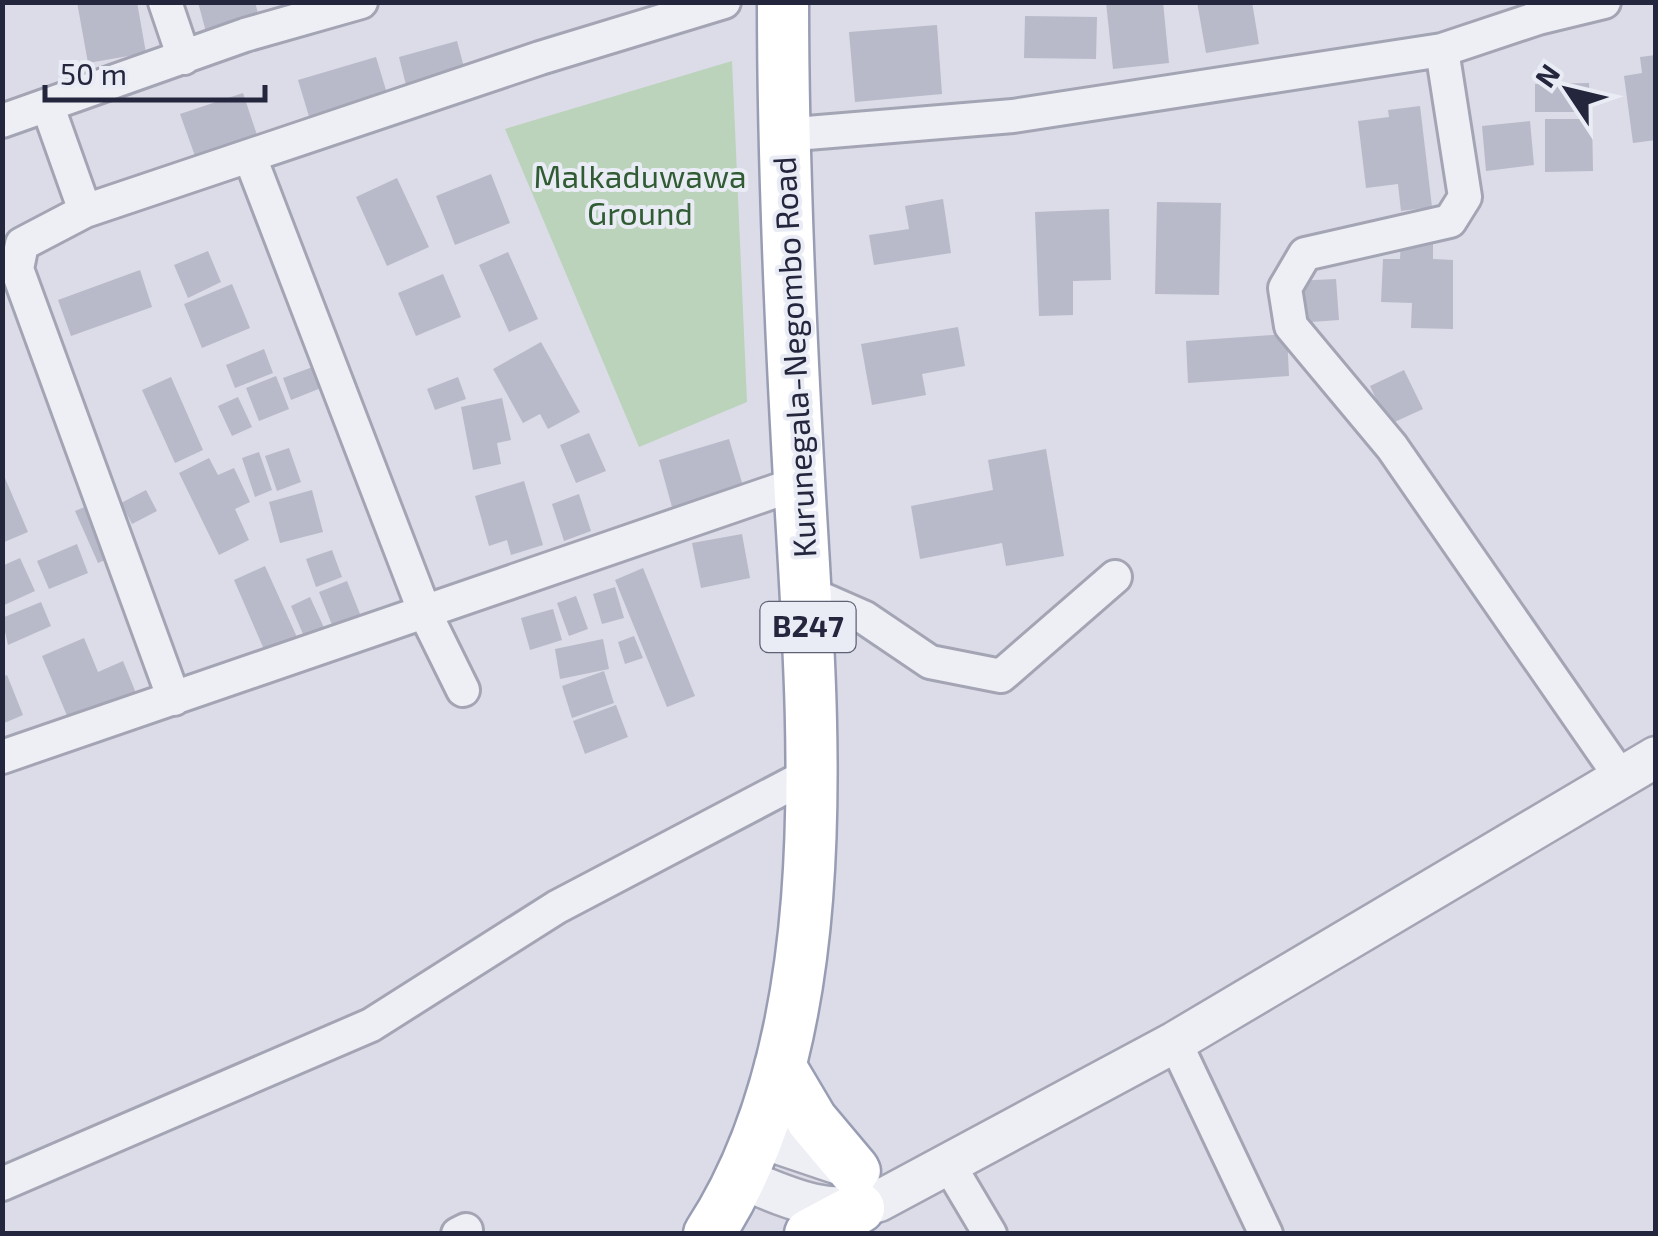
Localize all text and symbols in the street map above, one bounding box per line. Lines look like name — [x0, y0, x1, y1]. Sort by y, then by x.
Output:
scale bar — [45, 40, 265, 102]
north arrow — [1518, 40, 1618, 140]
text: 50 m — [60, 55, 127, 91]
text: N — [1527, 57, 1566, 93]
park label: Malkaduwawa Ground — [533, 156, 747, 231]
street label: Kurunegala-Negombo Road — [764, 156, 822, 559]
road number: B247 — [760, 602, 856, 652]

